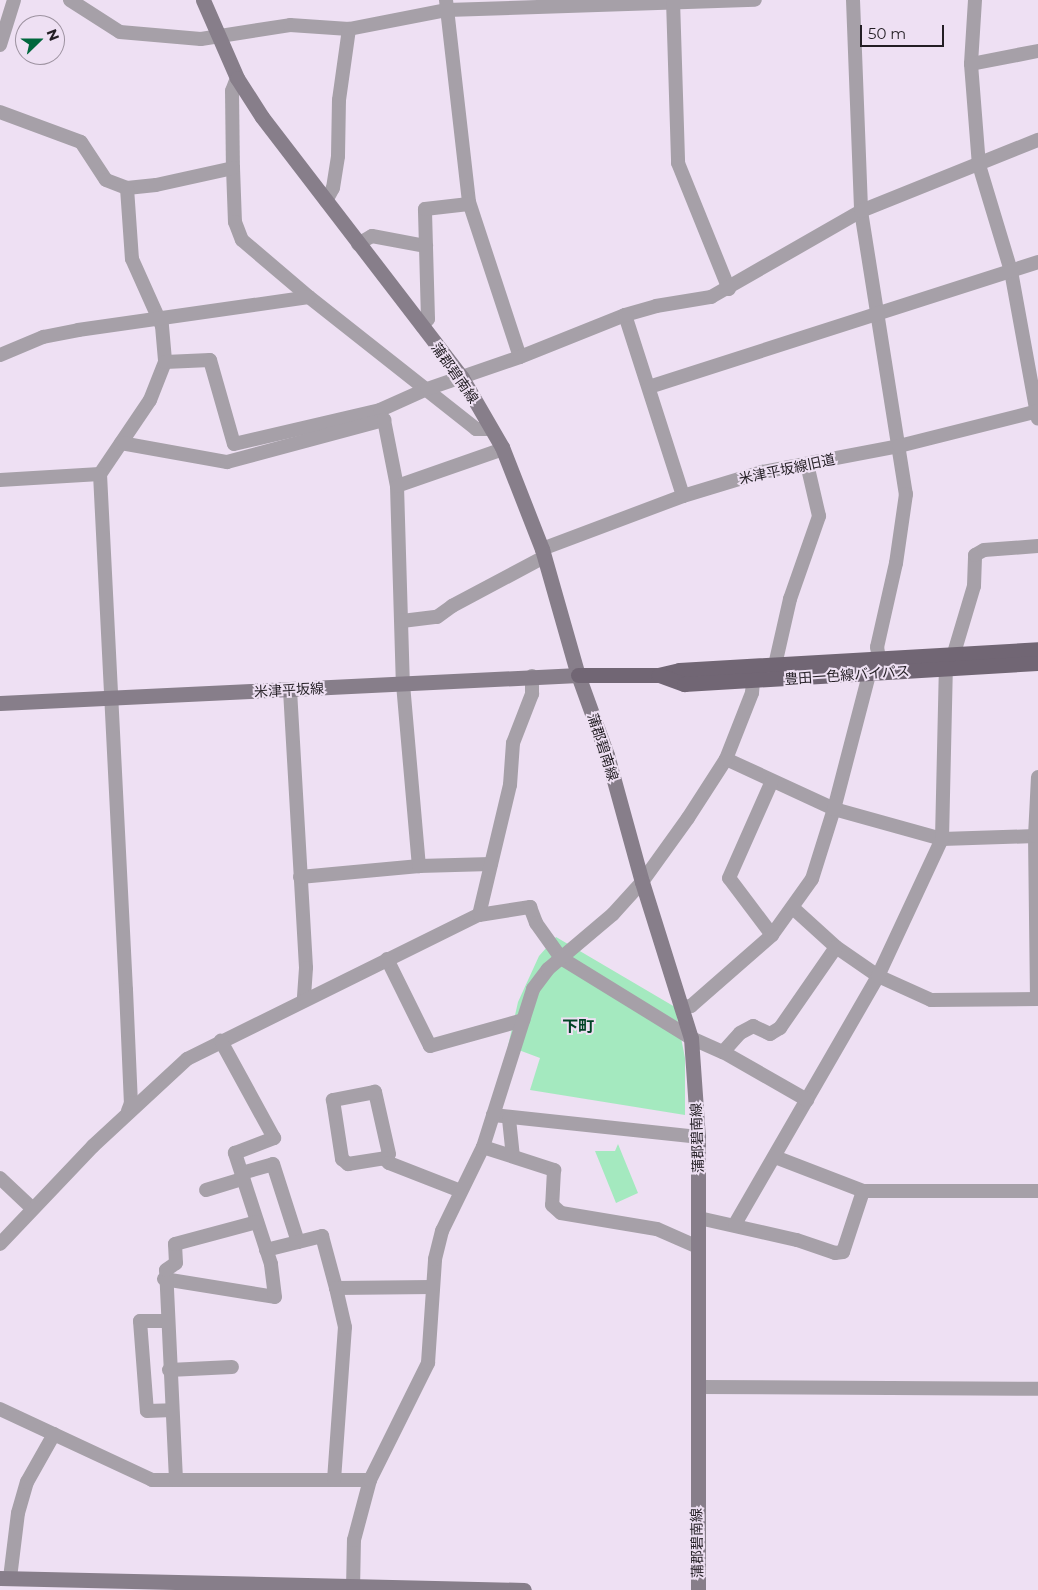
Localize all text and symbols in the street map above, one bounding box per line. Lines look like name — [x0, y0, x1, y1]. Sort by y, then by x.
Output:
north arrow — [15, 15, 65, 65]
scale bar — [863, 15, 947, 47]
text: 50 m — [868, 24, 906, 43]
text: N — [43, 26, 63, 43]
street label: 蒲郡碧南線 — [428, 340, 482, 406]
street label: 米津平坂線旧道 — [737, 451, 837, 487]
street label: 豊田一色線バイパス — [784, 662, 910, 688]
street label: 米津平坂線 — [254, 680, 324, 700]
street label: 蒲郡碧南線 — [584, 711, 622, 783]
district label: 下町 — [562, 1017, 594, 1037]
street label: 蒲郡碧南線 — [687, 1103, 707, 1173]
street label: 蒲郡碧南線 — [688, 1508, 706, 1578]

